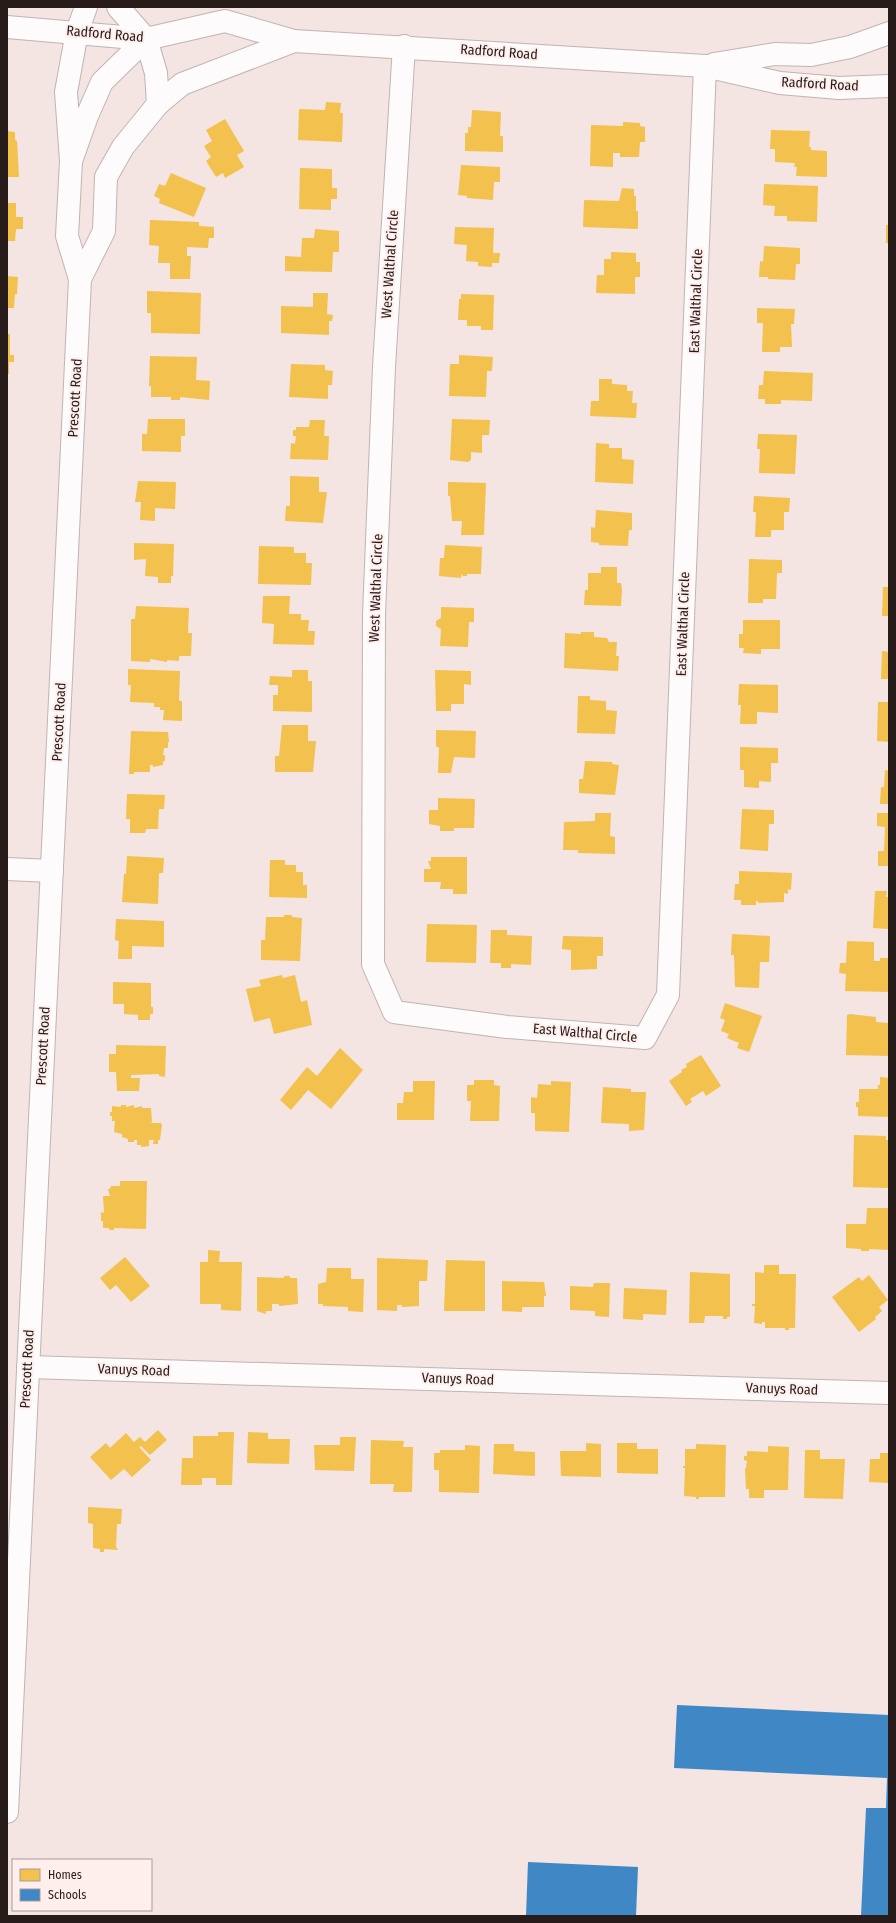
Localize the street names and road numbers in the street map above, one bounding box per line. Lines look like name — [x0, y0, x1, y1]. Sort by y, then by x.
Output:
street label: Radford Road — [66, 22, 144, 46]
street label: Radford Road — [460, 41, 538, 63]
street label: Radford Road — [781, 73, 859, 95]
street label: West Walthal Circle — [378, 209, 402, 319]
street label: East Walthal Circle — [686, 248, 706, 354]
street label: Prescott Road — [64, 358, 86, 438]
street label: West Walthal Circle — [366, 533, 386, 643]
street label: East Walthal Circle — [673, 571, 693, 677]
street label: Prescott Road — [48, 682, 70, 762]
street label: Prescott Road — [32, 1006, 54, 1086]
street label: East Walthal Circle — [532, 1020, 638, 1046]
street label: Prescott Road — [16, 1329, 38, 1409]
street label: Vanuys Road — [97, 1360, 171, 1380]
street label: Vanuys Road — [421, 1369, 495, 1389]
street label: Vanuys Road — [745, 1379, 819, 1399]

